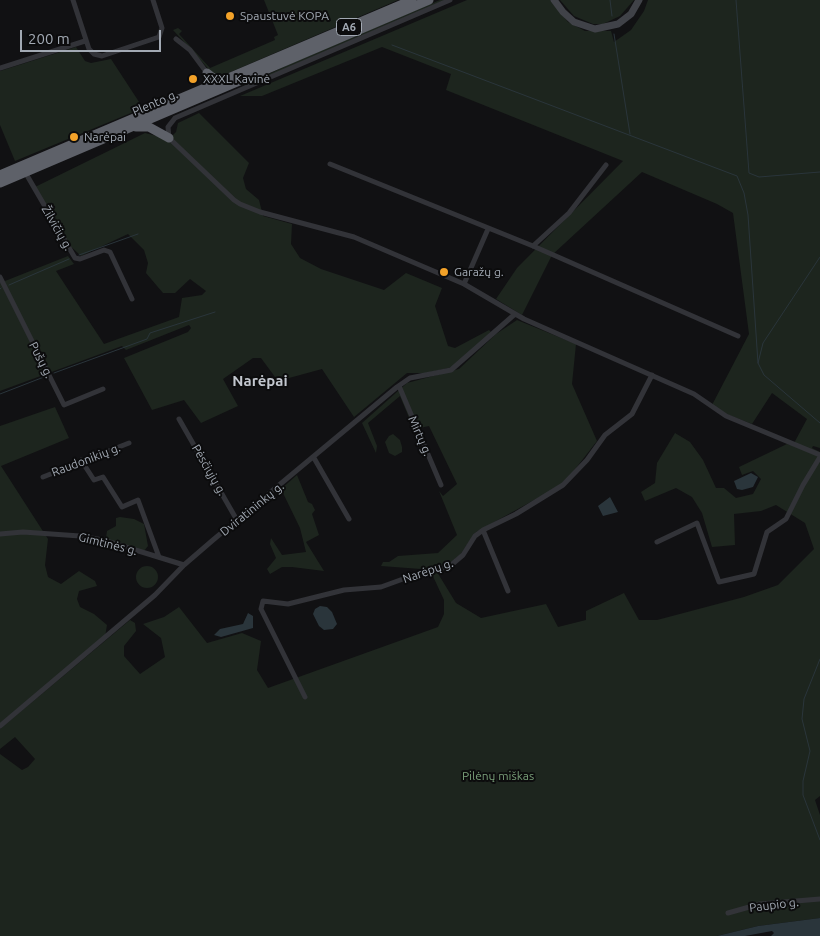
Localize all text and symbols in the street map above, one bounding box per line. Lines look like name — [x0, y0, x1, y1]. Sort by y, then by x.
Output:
place label: Spaustuvė KOPA — [240, 9, 329, 23]
marker: Spaustuvė KOPA — [224, 10, 236, 22]
road number: A6 — [336, 18, 362, 36]
scale bar — [22, 20, 164, 52]
text: 200 m — [28, 30, 70, 47]
place label: XXXL Kavinė — [203, 72, 270, 86]
marker: XXXL Kavinė — [187, 73, 199, 85]
street label: Plento g. — [130, 87, 180, 119]
place label: Narėpai — [84, 130, 126, 144]
marker: Narėpai — [68, 131, 80, 143]
street label: Žilvičių g. — [38, 203, 76, 253]
place label: Garažų g. — [454, 265, 504, 279]
marker: Garažų g. — [438, 266, 450, 278]
street label: Pušų g. — [26, 339, 56, 381]
district label: Narėpai — [232, 372, 288, 390]
street label: Mirtų g. — [405, 414, 435, 458]
street label: Raudonikių g. — [49, 440, 123, 480]
street label: Pėsčiųjų g. — [189, 442, 229, 498]
street label: Dviratininkų g. — [217, 479, 287, 539]
street label: Gimtinės g. — [77, 530, 139, 558]
street label: Narėpų g. — [401, 556, 455, 586]
park label: Pilėnų miškas — [462, 769, 534, 783]
street label: Paupio g. — [748, 895, 800, 915]

